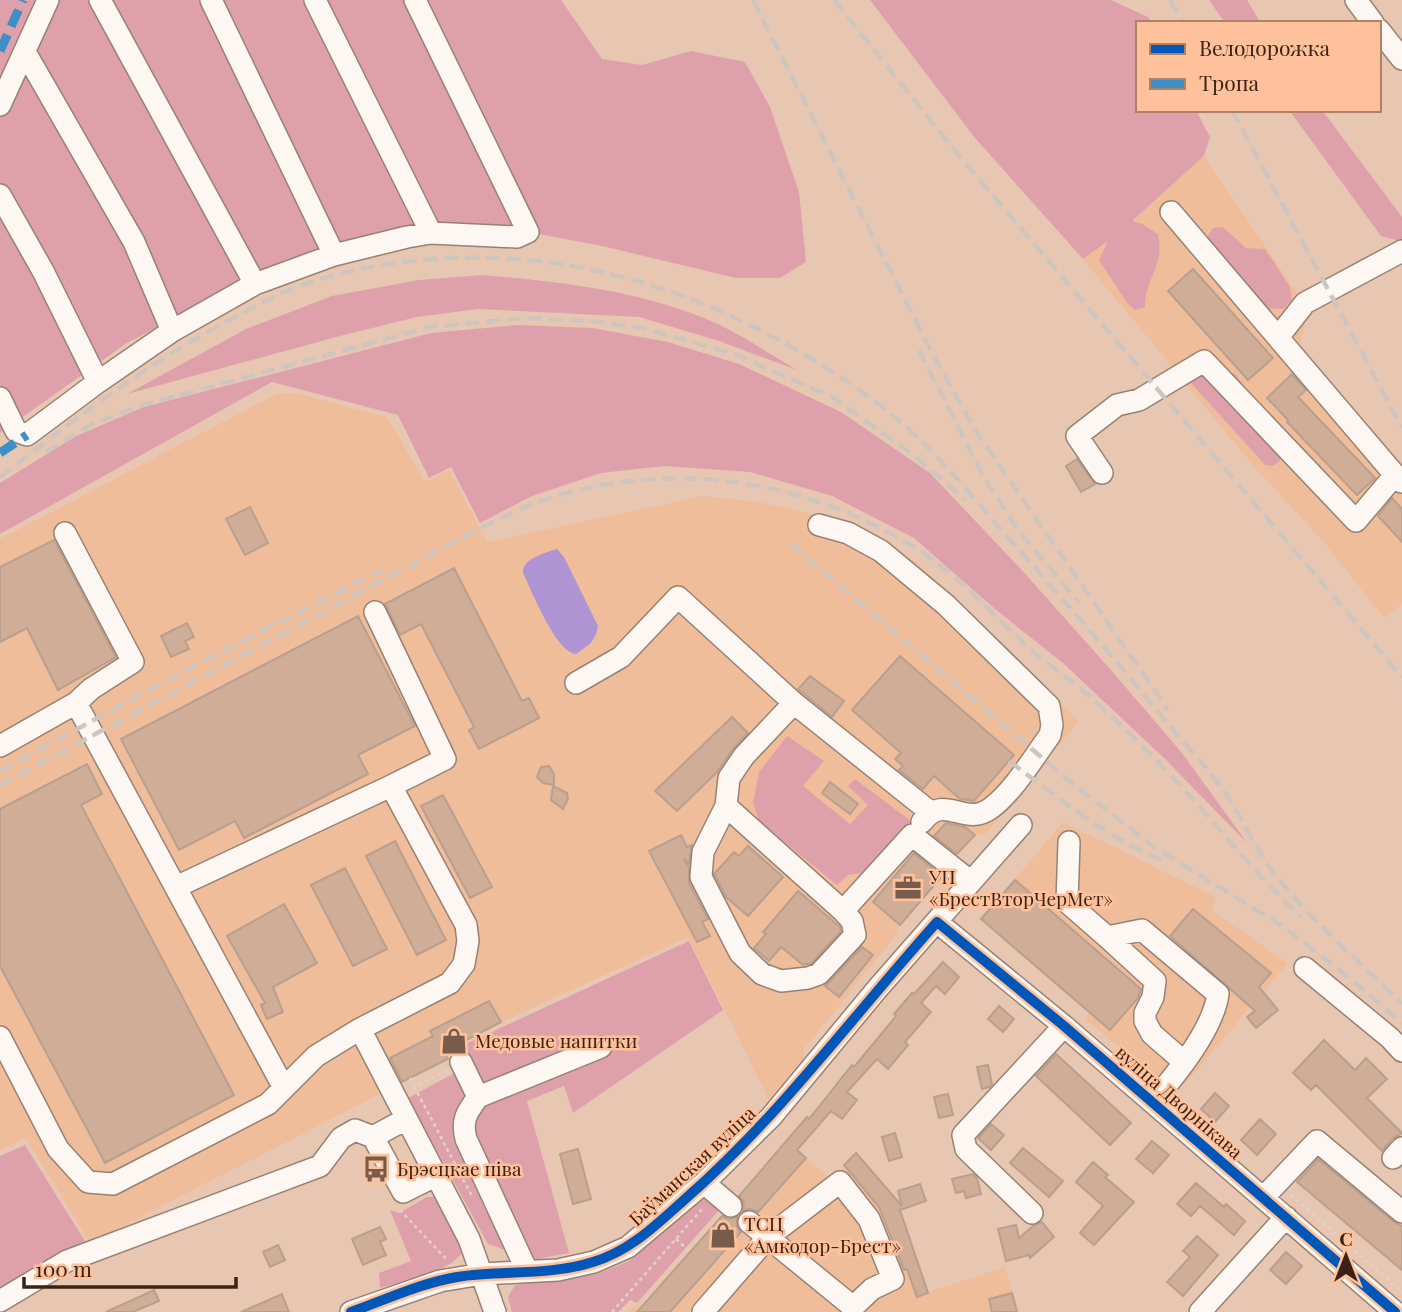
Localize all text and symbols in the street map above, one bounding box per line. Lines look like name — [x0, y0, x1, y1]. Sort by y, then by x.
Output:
legend — [1136, 21, 1381, 112]
text: Велодорожка — [1199, 33, 1330, 61]
text: Тропа — [1199, 68, 1260, 96]
place label: УП «БрестВторЧерМет» — [928, 863, 1113, 911]
office icon: УП «БрестВторЧерМет» — [893, 873, 923, 903]
shop icon: Медовые напитки — [439, 1026, 469, 1056]
place label: Медовые напитки — [475, 1027, 638, 1053]
street label: вуліца Дворнікава — [1110, 1039, 1249, 1164]
street label: Баўманская вуліца — [622, 1099, 761, 1231]
bus stop icon: Брэсцкае піва — [361, 1154, 391, 1184]
place label: Брэсцкае піва — [397, 1155, 522, 1181]
place label: ТСЦ «Амкодор-Брест» — [744, 1210, 901, 1258]
shop icon: ТСЦ «Амкодор-Брест» — [708, 1220, 738, 1250]
north arrow — [1311, 1221, 1381, 1291]
text: С — [1339, 1225, 1353, 1251]
scale bar — [24, 1246, 236, 1290]
text: 100 m — [35, 1254, 92, 1282]

